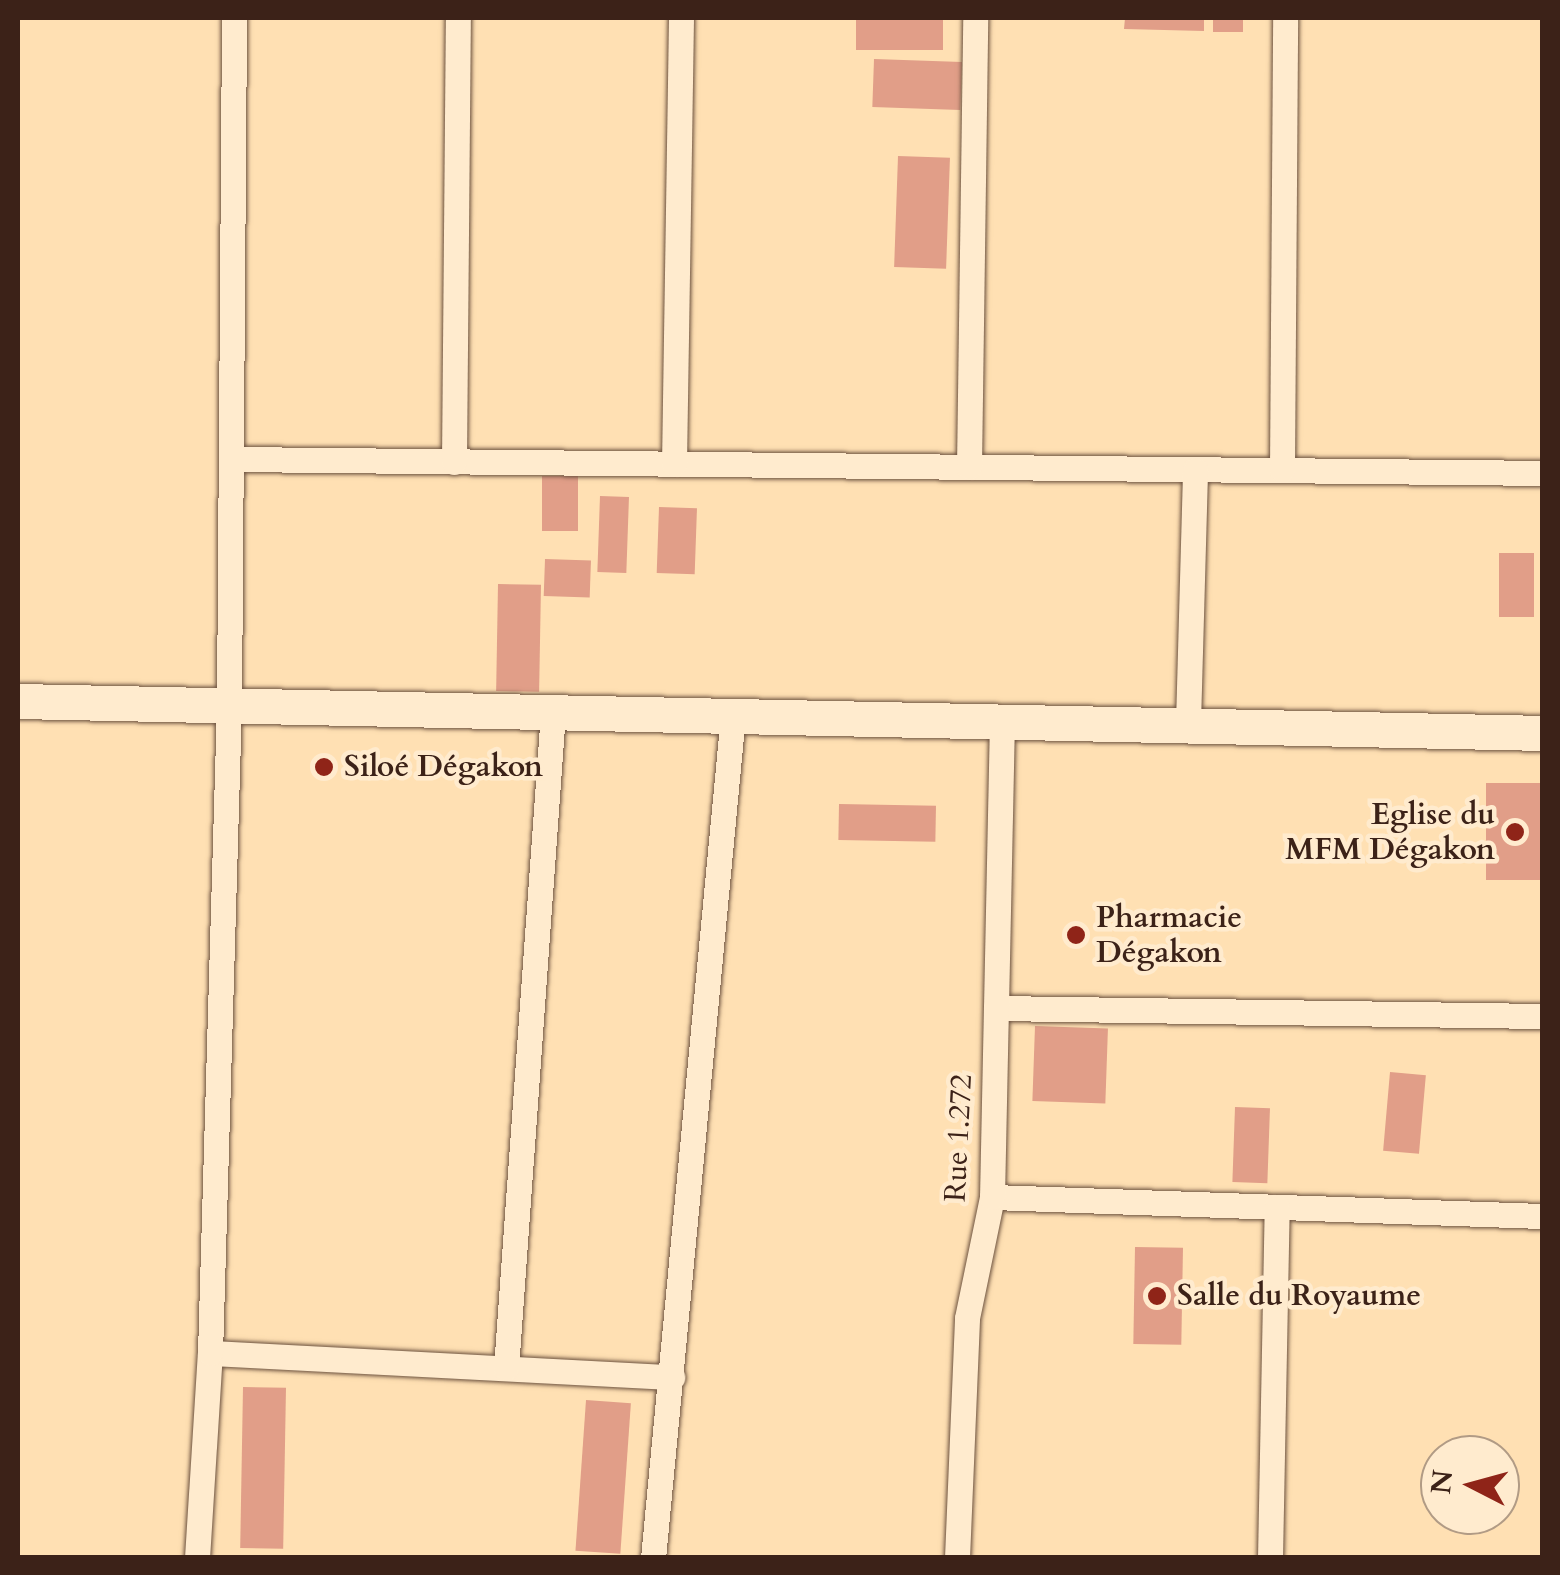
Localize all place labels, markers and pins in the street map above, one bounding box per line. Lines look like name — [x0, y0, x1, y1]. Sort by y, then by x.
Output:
place label: Siloé Dégakon — [344, 749, 543, 785]
marker: Siloé Dégakon — [313, 756, 335, 778]
place label: Eglise du MFM Dégakon — [1285, 797, 1495, 868]
marker: Eglise du MFM Dégakon — [1504, 821, 1526, 843]
place label: Pharmacie Dégakon — [1096, 900, 1242, 970]
marker: Pharmacie Dégakon — [1065, 924, 1087, 946]
place label: Salle du Royaume — [1177, 1278, 1421, 1314]
marker: Salle du Royaume — [1146, 1285, 1168, 1307]

